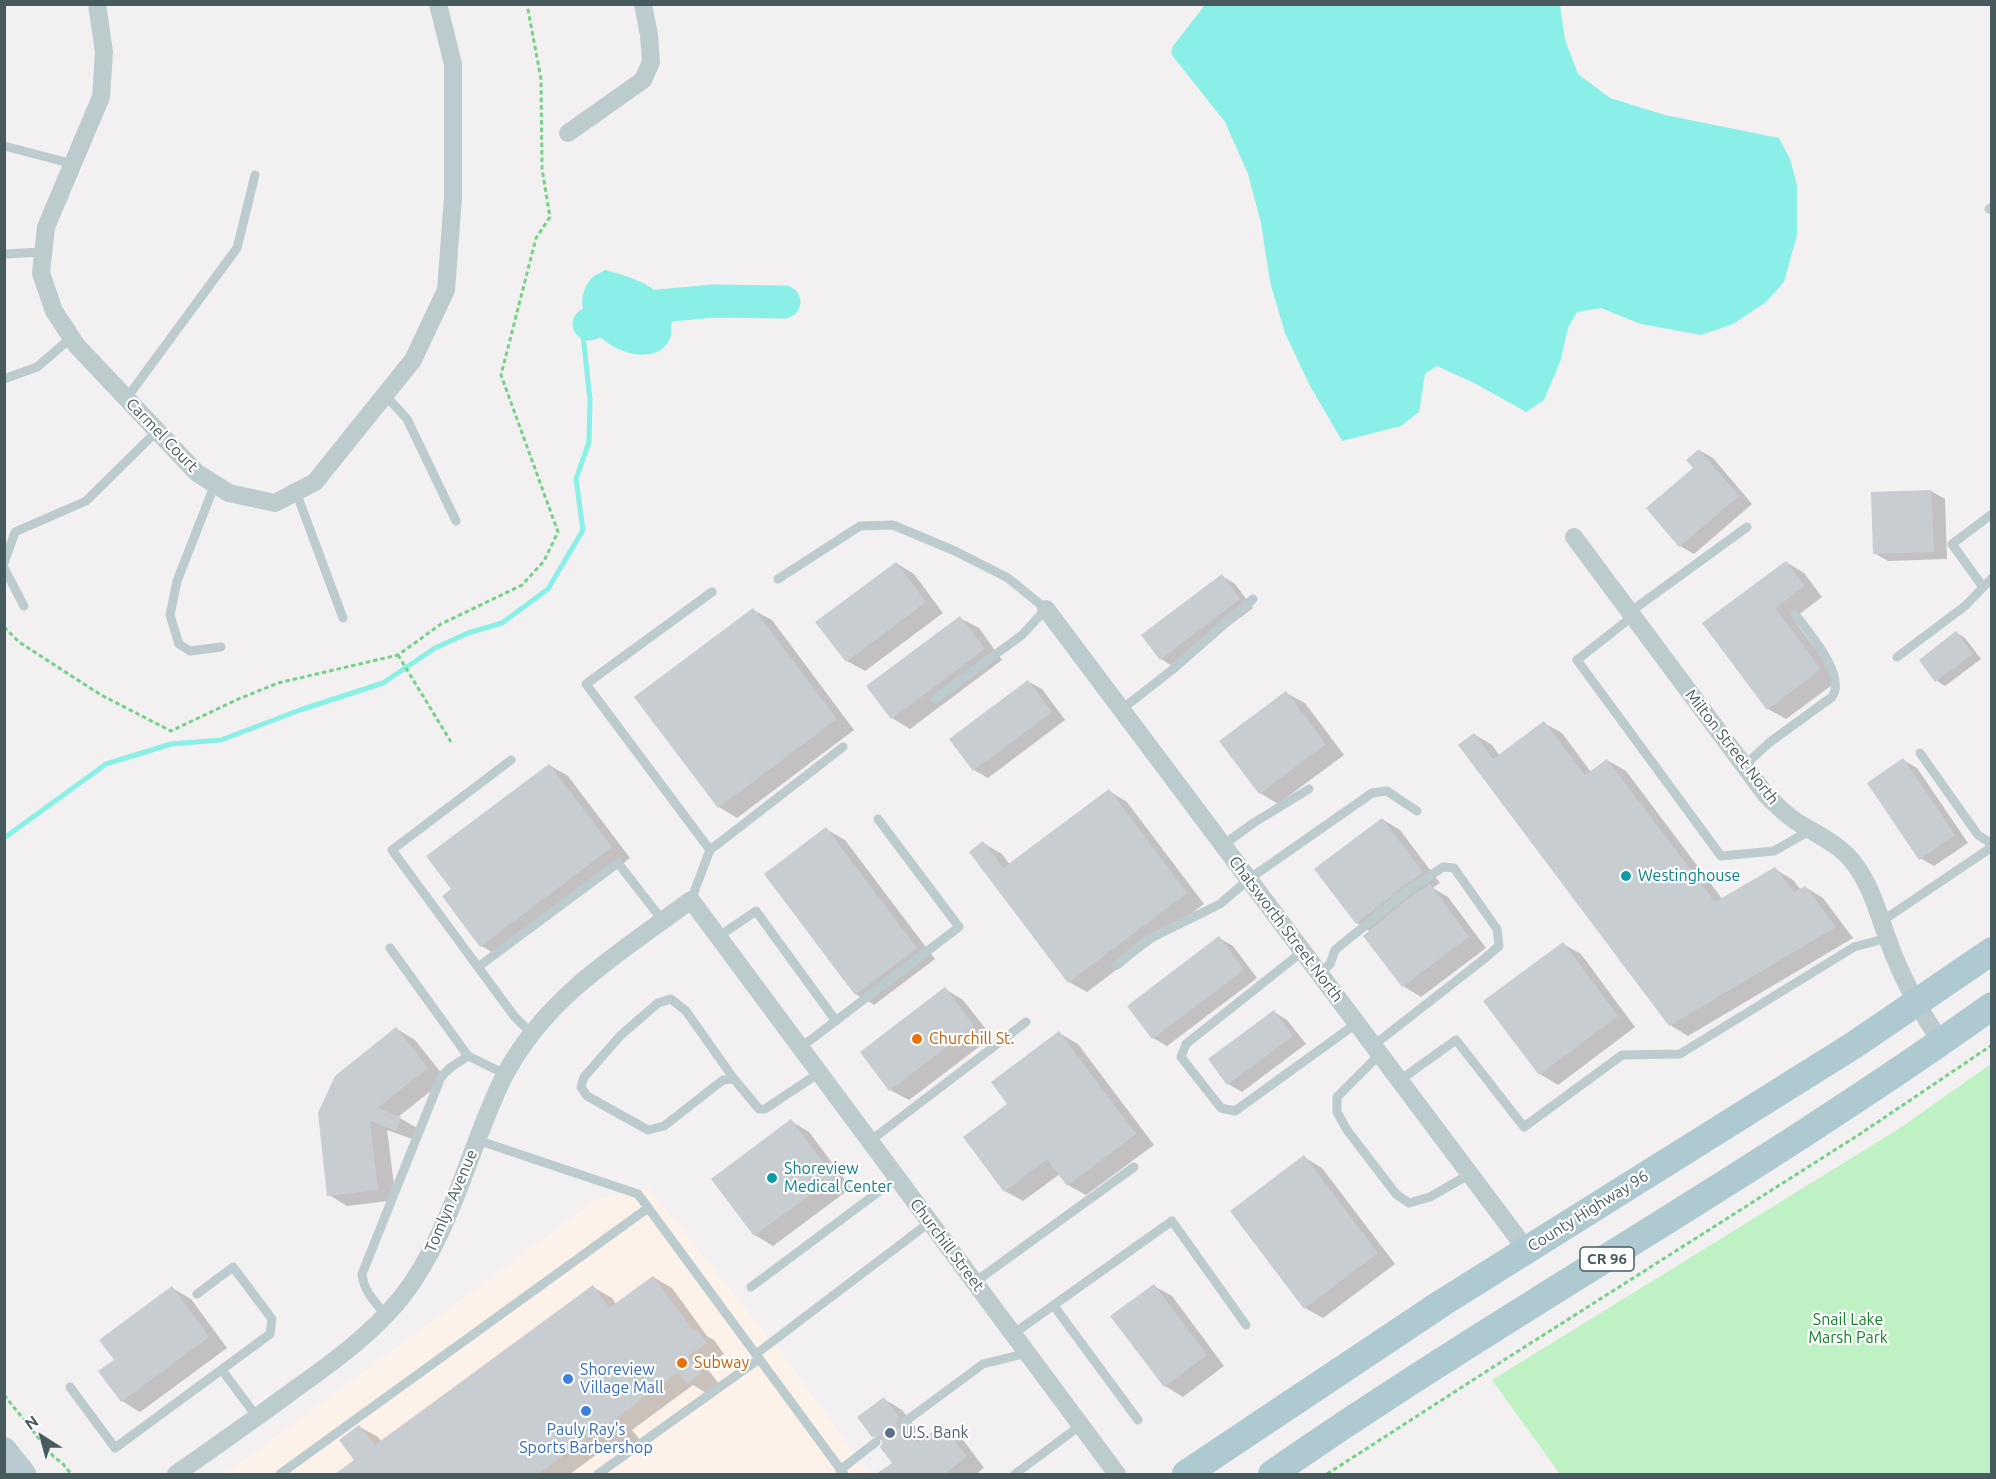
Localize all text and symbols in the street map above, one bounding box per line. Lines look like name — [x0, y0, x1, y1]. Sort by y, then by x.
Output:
street label: Carmel Court — [122, 394, 202, 476]
street label: Milton Street North — [1681, 686, 1783, 808]
street label: Chatsworth Street North — [1225, 852, 1347, 1006]
place label: Westinghouse — [1638, 866, 1740, 886]
marker: Westinghouse — [1619, 869, 1633, 883]
place label: Churchill St. — [929, 1029, 1014, 1049]
marker: Churchill St. — [910, 1032, 924, 1046]
street label: Tomlyn Avenue — [421, 1147, 481, 1255]
place label: Shoreview Medical Center — [784, 1159, 892, 1197]
street label: County Highway 96 — [1524, 1166, 1652, 1256]
marker: Shoreview Medical Center — [765, 1171, 779, 1185]
street label: Churchill Street — [906, 1195, 988, 1295]
road number: CR 96 — [1580, 1247, 1634, 1271]
park label: Snail Lake Marsh Park — [1808, 1310, 1888, 1348]
place label: Subway — [694, 1353, 749, 1373]
marker: Subway — [675, 1356, 689, 1370]
place label: Shoreview Village Mall — [580, 1360, 663, 1398]
marker: Shoreview Village Mall — [561, 1372, 575, 1386]
marker: Pauly Ray's Sports Barbershop — [579, 1404, 593, 1418]
north arrow — [12, 1407, 72, 1467]
text: N — [21, 1412, 42, 1433]
place label: Pauly Ray's Sports Barbershop — [519, 1420, 653, 1458]
place label: U.S. Bank — [902, 1423, 969, 1443]
marker: U.S. Bank — [883, 1426, 897, 1440]

